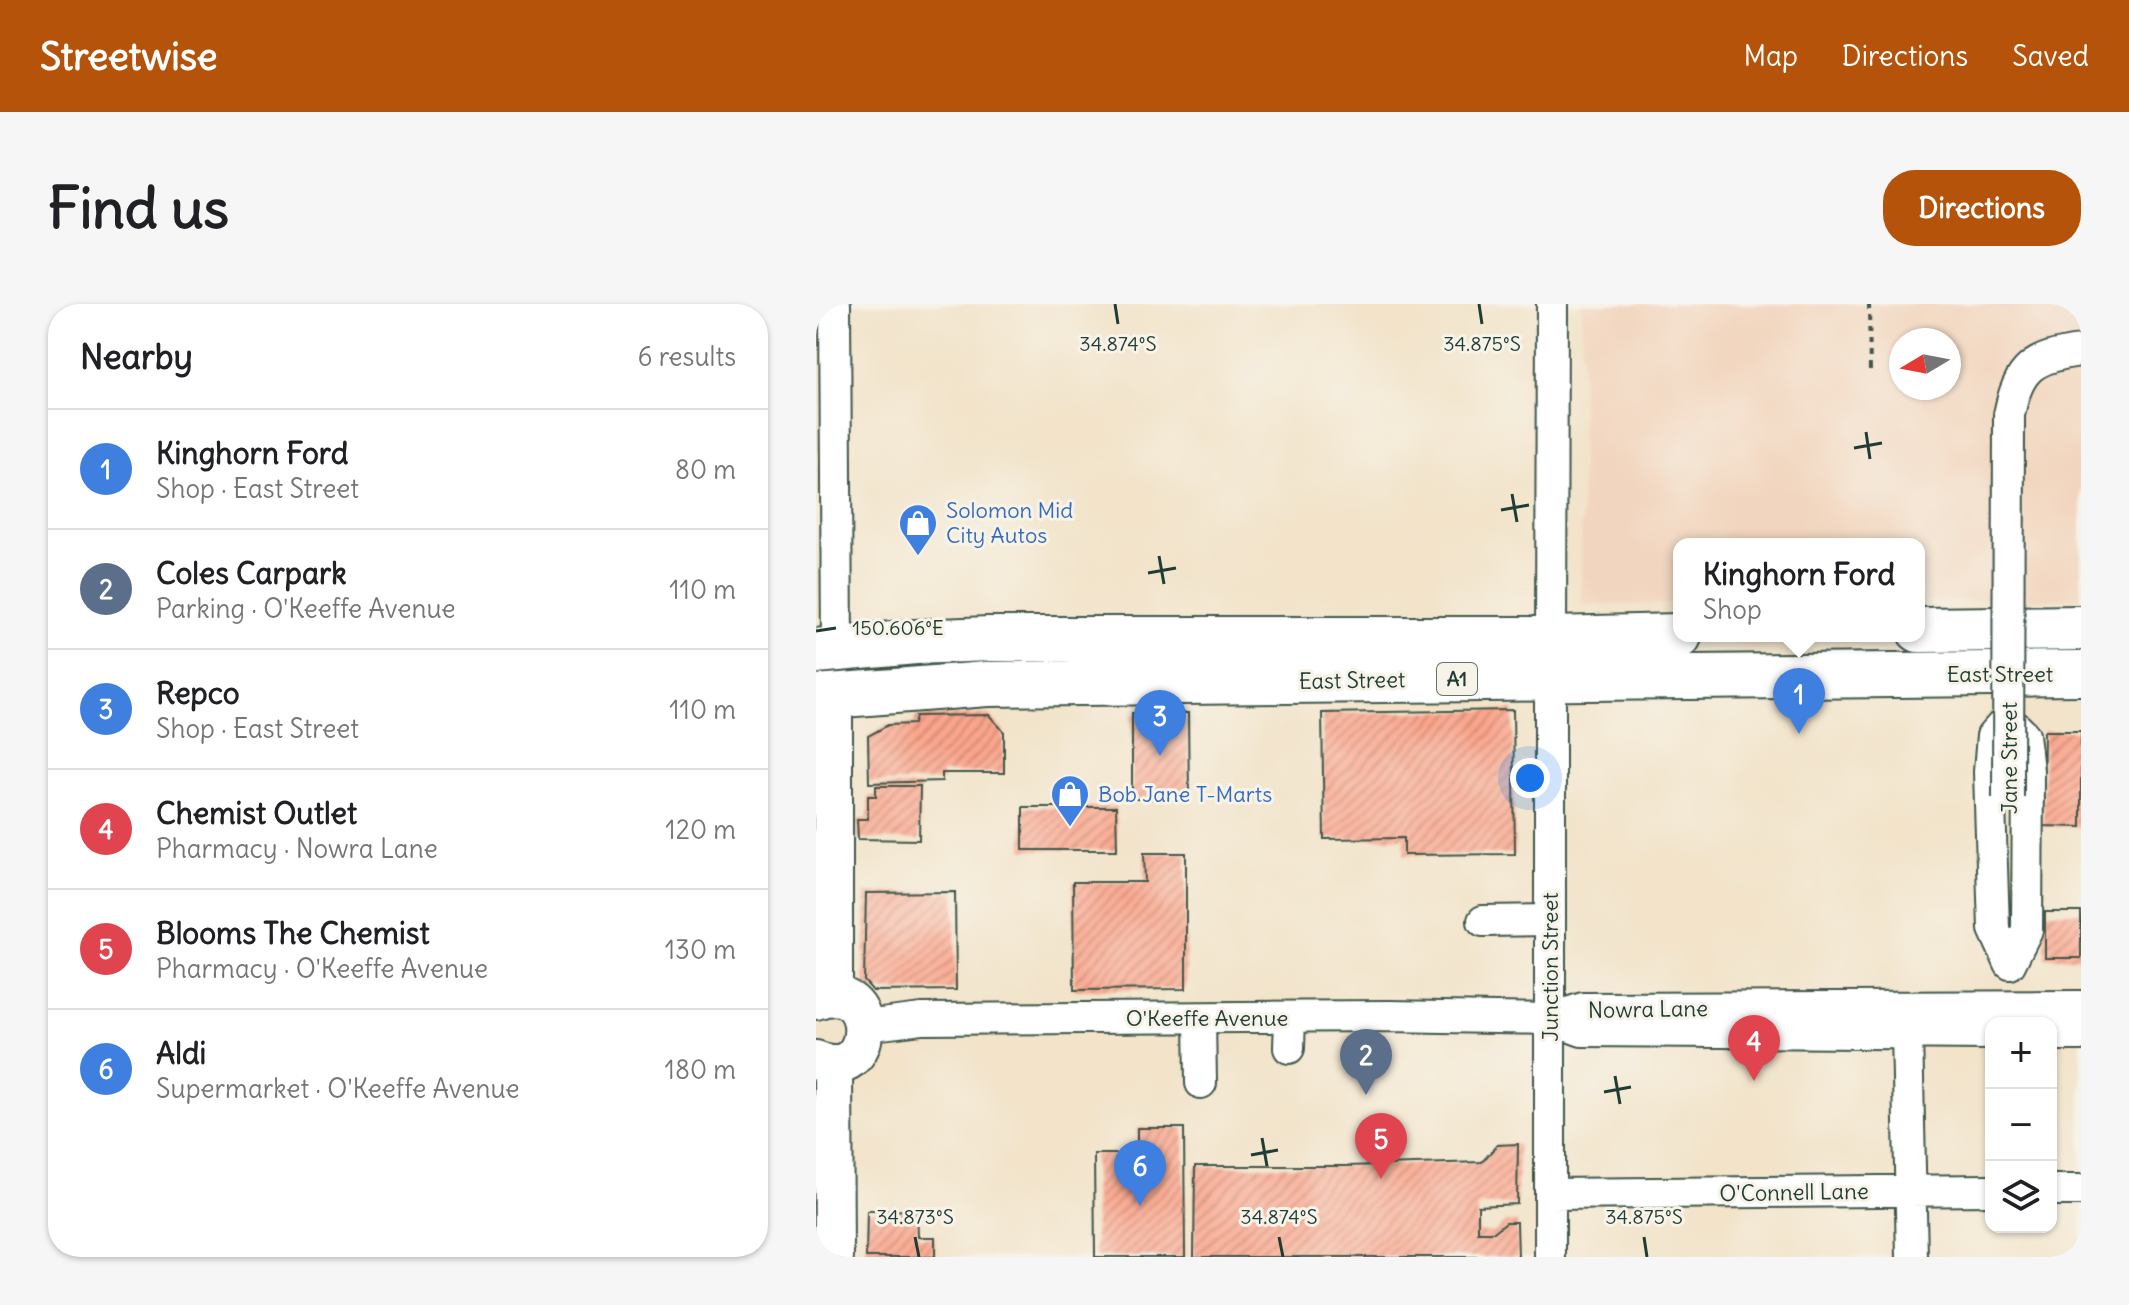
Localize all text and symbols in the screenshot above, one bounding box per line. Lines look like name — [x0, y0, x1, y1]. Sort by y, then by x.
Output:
text: Streetwise — [40, 33, 218, 80]
text: Map — [1743, 38, 1798, 74]
text: Directions — [1842, 38, 1968, 74]
text: Saved — [2012, 38, 2089, 74]
button: Directions — [1883, 170, 2081, 246]
text: Find us — [48, 173, 229, 243]
north arrow — [1889, 328, 1961, 400]
text: 34.874°S — [1079, 331, 1157, 356]
text: 34.875°S — [1443, 331, 1521, 356]
text: Nearby — [80, 335, 193, 378]
text: 6 results — [638, 340, 736, 373]
text: Kinghorn Ford — [156, 434, 348, 472]
text: 1 — [101, 453, 111, 486]
text: 80 m — [675, 453, 736, 486]
text: Shop · East Street — [156, 472, 359, 505]
place label: Solomon Mid City Autos — [946, 496, 1073, 549]
shop icon: Solomon Mid City Autos — [897, 502, 939, 557]
popup — [1673, 538, 1925, 642]
text: Coles Carpark — [156, 554, 347, 592]
text: Kinghorn Ford — [1703, 555, 1895, 593]
text: 2 — [99, 573, 113, 606]
text: 110 m — [669, 573, 736, 606]
text: Parking · O'Keeffe Avenue — [156, 592, 455, 625]
text: Shop — [1703, 593, 1762, 626]
text: 150.606°E — [852, 615, 944, 640]
street label: East Street — [1947, 660, 2053, 688]
road number: A1 — [1437, 663, 1477, 695]
street label: East Street — [1298, 665, 1406, 695]
pin: 1 — [1773, 668, 1825, 734]
text: Repco — [156, 674, 240, 712]
pin: 3 — [1134, 690, 1186, 756]
text: 3 — [99, 693, 113, 726]
text: 110 m — [669, 693, 736, 726]
street label: Jane Street — [1995, 702, 2023, 814]
text: Shop · East Street — [156, 712, 359, 745]
your location — [1510, 758, 1550, 798]
shop icon: Bob Jane T-Marts — [1049, 773, 1091, 828]
place label: Bob Jane T-Marts — [1098, 780, 1272, 808]
text: Chemist Outlet — [156, 794, 357, 832]
text: 4 — [98, 813, 114, 846]
text: 120 m — [665, 813, 736, 846]
text: Pharmacy · Nowra Lane — [156, 832, 438, 865]
street label: Junction Street — [1536, 892, 1564, 1042]
text: Blooms The Chemist — [156, 914, 430, 952]
text: 5 — [99, 933, 113, 966]
text: 130 m — [665, 933, 736, 966]
text: Pharmacy · O'Keeffe Avenue — [156, 952, 488, 985]
street label: Nowra Lane — [1588, 994, 1708, 1024]
street label: O'Keeffe Avenue — [1126, 1004, 1288, 1032]
pin: 4 — [1728, 1015, 1780, 1081]
map controls — [1985, 1017, 2057, 1233]
button: + — [1985, 1017, 2057, 1089]
pin: 2 — [1340, 1029, 1392, 1095]
text: Aldi — [156, 1034, 206, 1072]
text: 6 — [98, 1053, 114, 1086]
text: 180 m — [665, 1053, 736, 1086]
text: Supermarket · O'Keeffe Avenue — [156, 1072, 520, 1105]
button: − — [1985, 1089, 2057, 1161]
pin: 5 — [1355, 1113, 1407, 1179]
pin: 6 — [1114, 1140, 1166, 1206]
button: layers — [1985, 1161, 2057, 1233]
street label: O'Connell Lane — [1719, 1177, 1869, 1207]
text: 34.873°S — [876, 1204, 954, 1229]
text: 34.874°S — [1240, 1204, 1318, 1229]
text: 34.875°S — [1605, 1204, 1683, 1229]

